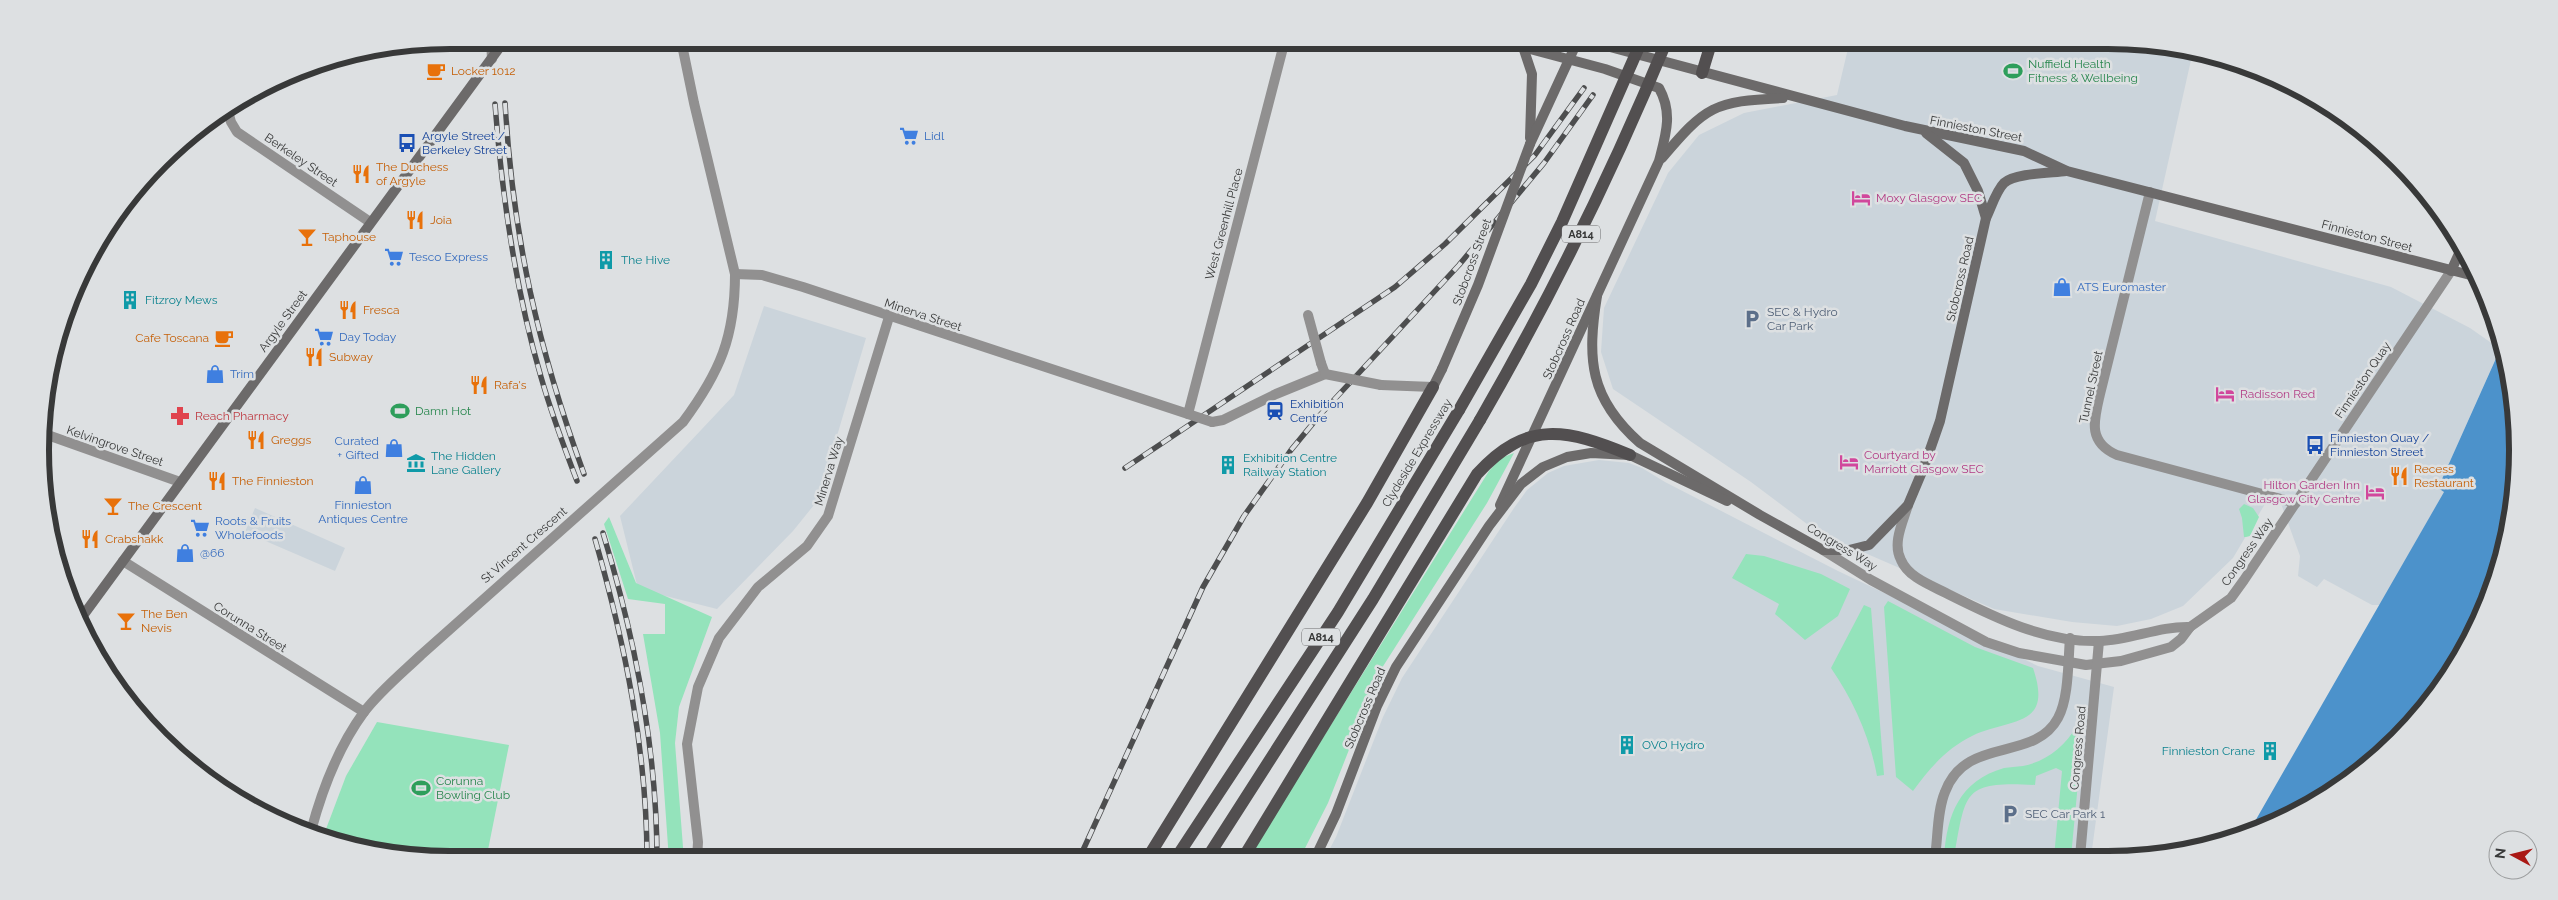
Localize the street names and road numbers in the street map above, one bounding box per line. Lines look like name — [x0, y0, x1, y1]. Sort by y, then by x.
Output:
street label: Finnieston Street — [1929, 113, 2023, 145]
street label: Berkeley Street — [262, 130, 340, 190]
street label: West Greenhill Place — [1202, 167, 1246, 281]
street label: Stobcross Street — [1450, 217, 1494, 307]
street label: Finnieston Street — [2320, 217, 2414, 255]
road number: A814 — [1562, 225, 1600, 242]
street label: Stobcross Road — [1943, 235, 1977, 323]
street label: Argyle Street — [256, 287, 310, 355]
street label: Minerva Street — [883, 296, 963, 334]
street label: Stobcross Road — [1540, 296, 1588, 382]
street label: Finnieston Quay — [2332, 339, 2394, 421]
street label: Tunnel Street — [2076, 349, 2106, 425]
street label: Clydeside Expressway — [1379, 396, 1455, 510]
street label: Kelvingrove Street — [65, 423, 165, 469]
street label: Minerva Way — [812, 434, 846, 507]
street label: St Vincent Crescent — [478, 504, 570, 586]
street label: Congress Way — [2218, 515, 2276, 589]
street label: Congress Way — [1804, 520, 1880, 574]
street label: Corunna Street — [211, 599, 289, 655]
road number: A814 — [1302, 628, 1340, 646]
street label: Stobcross Road — [1342, 665, 1388, 751]
street label: Congress Road — [2067, 705, 2089, 791]

